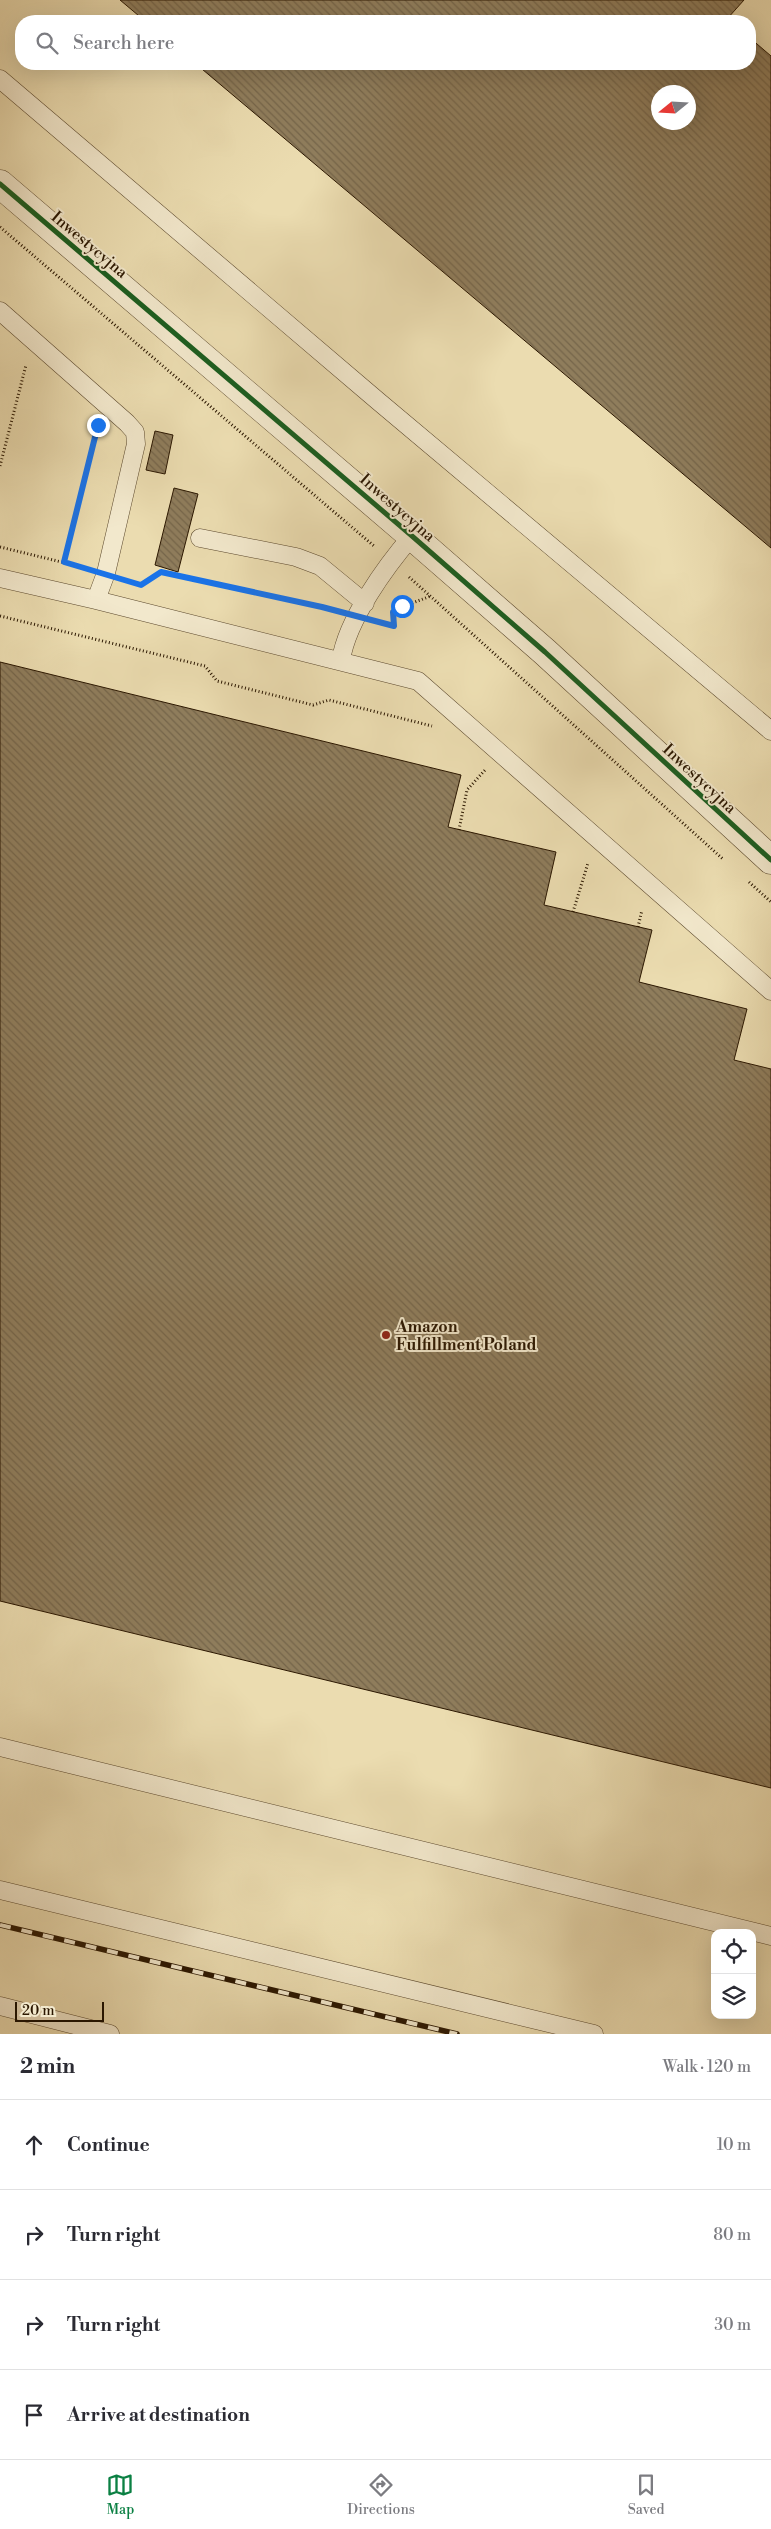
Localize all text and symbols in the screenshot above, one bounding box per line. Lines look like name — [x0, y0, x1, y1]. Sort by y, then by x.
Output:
search box — [15, 15, 756, 70]
icon: search — [33, 29, 61, 57]
text: Search here — [73, 31, 174, 55]
north arrow — [651, 85, 696, 130]
street label: Inwestycyjna — [47, 207, 132, 283]
route end — [87, 414, 110, 437]
street label: Inwestycyjna — [355, 470, 440, 547]
route start — [391, 595, 414, 618]
street label: Inwestycyjna — [658, 740, 741, 819]
place label: Amazon Fulfillment Poland — [395, 1317, 537, 1355]
marker: Amazon Fulfillment Poland — [380, 1329, 392, 1341]
map controls — [711, 1929, 756, 2019]
button: locate — [711, 1929, 756, 1974]
button: layers — [711, 1974, 756, 2019]
scale bar — [15, 1999, 104, 2022]
text: 20 m — [22, 2002, 54, 2020]
text: 2 min — [20, 2054, 75, 2080]
text: Walk · 120 m — [663, 2057, 751, 2077]
icon: ahead — [20, 2131, 48, 2159]
text: Continue — [67, 2133, 150, 2157]
text: 10 m — [717, 2135, 751, 2155]
icon: right — [20, 2221, 48, 2249]
text: Turn right — [67, 2223, 160, 2247]
text: 80 m — [713, 2225, 751, 2245]
icon: right — [20, 2311, 48, 2339]
text: Turn right — [67, 2313, 160, 2337]
text: 30 m — [714, 2315, 751, 2335]
icon: arrive — [20, 2401, 48, 2429]
text: Arrive at destination — [67, 2403, 250, 2427]
tab: Map — [106, 2471, 134, 2519]
tab: Directions — [347, 2471, 415, 2519]
tab: Saved — [628, 2471, 665, 2519]

